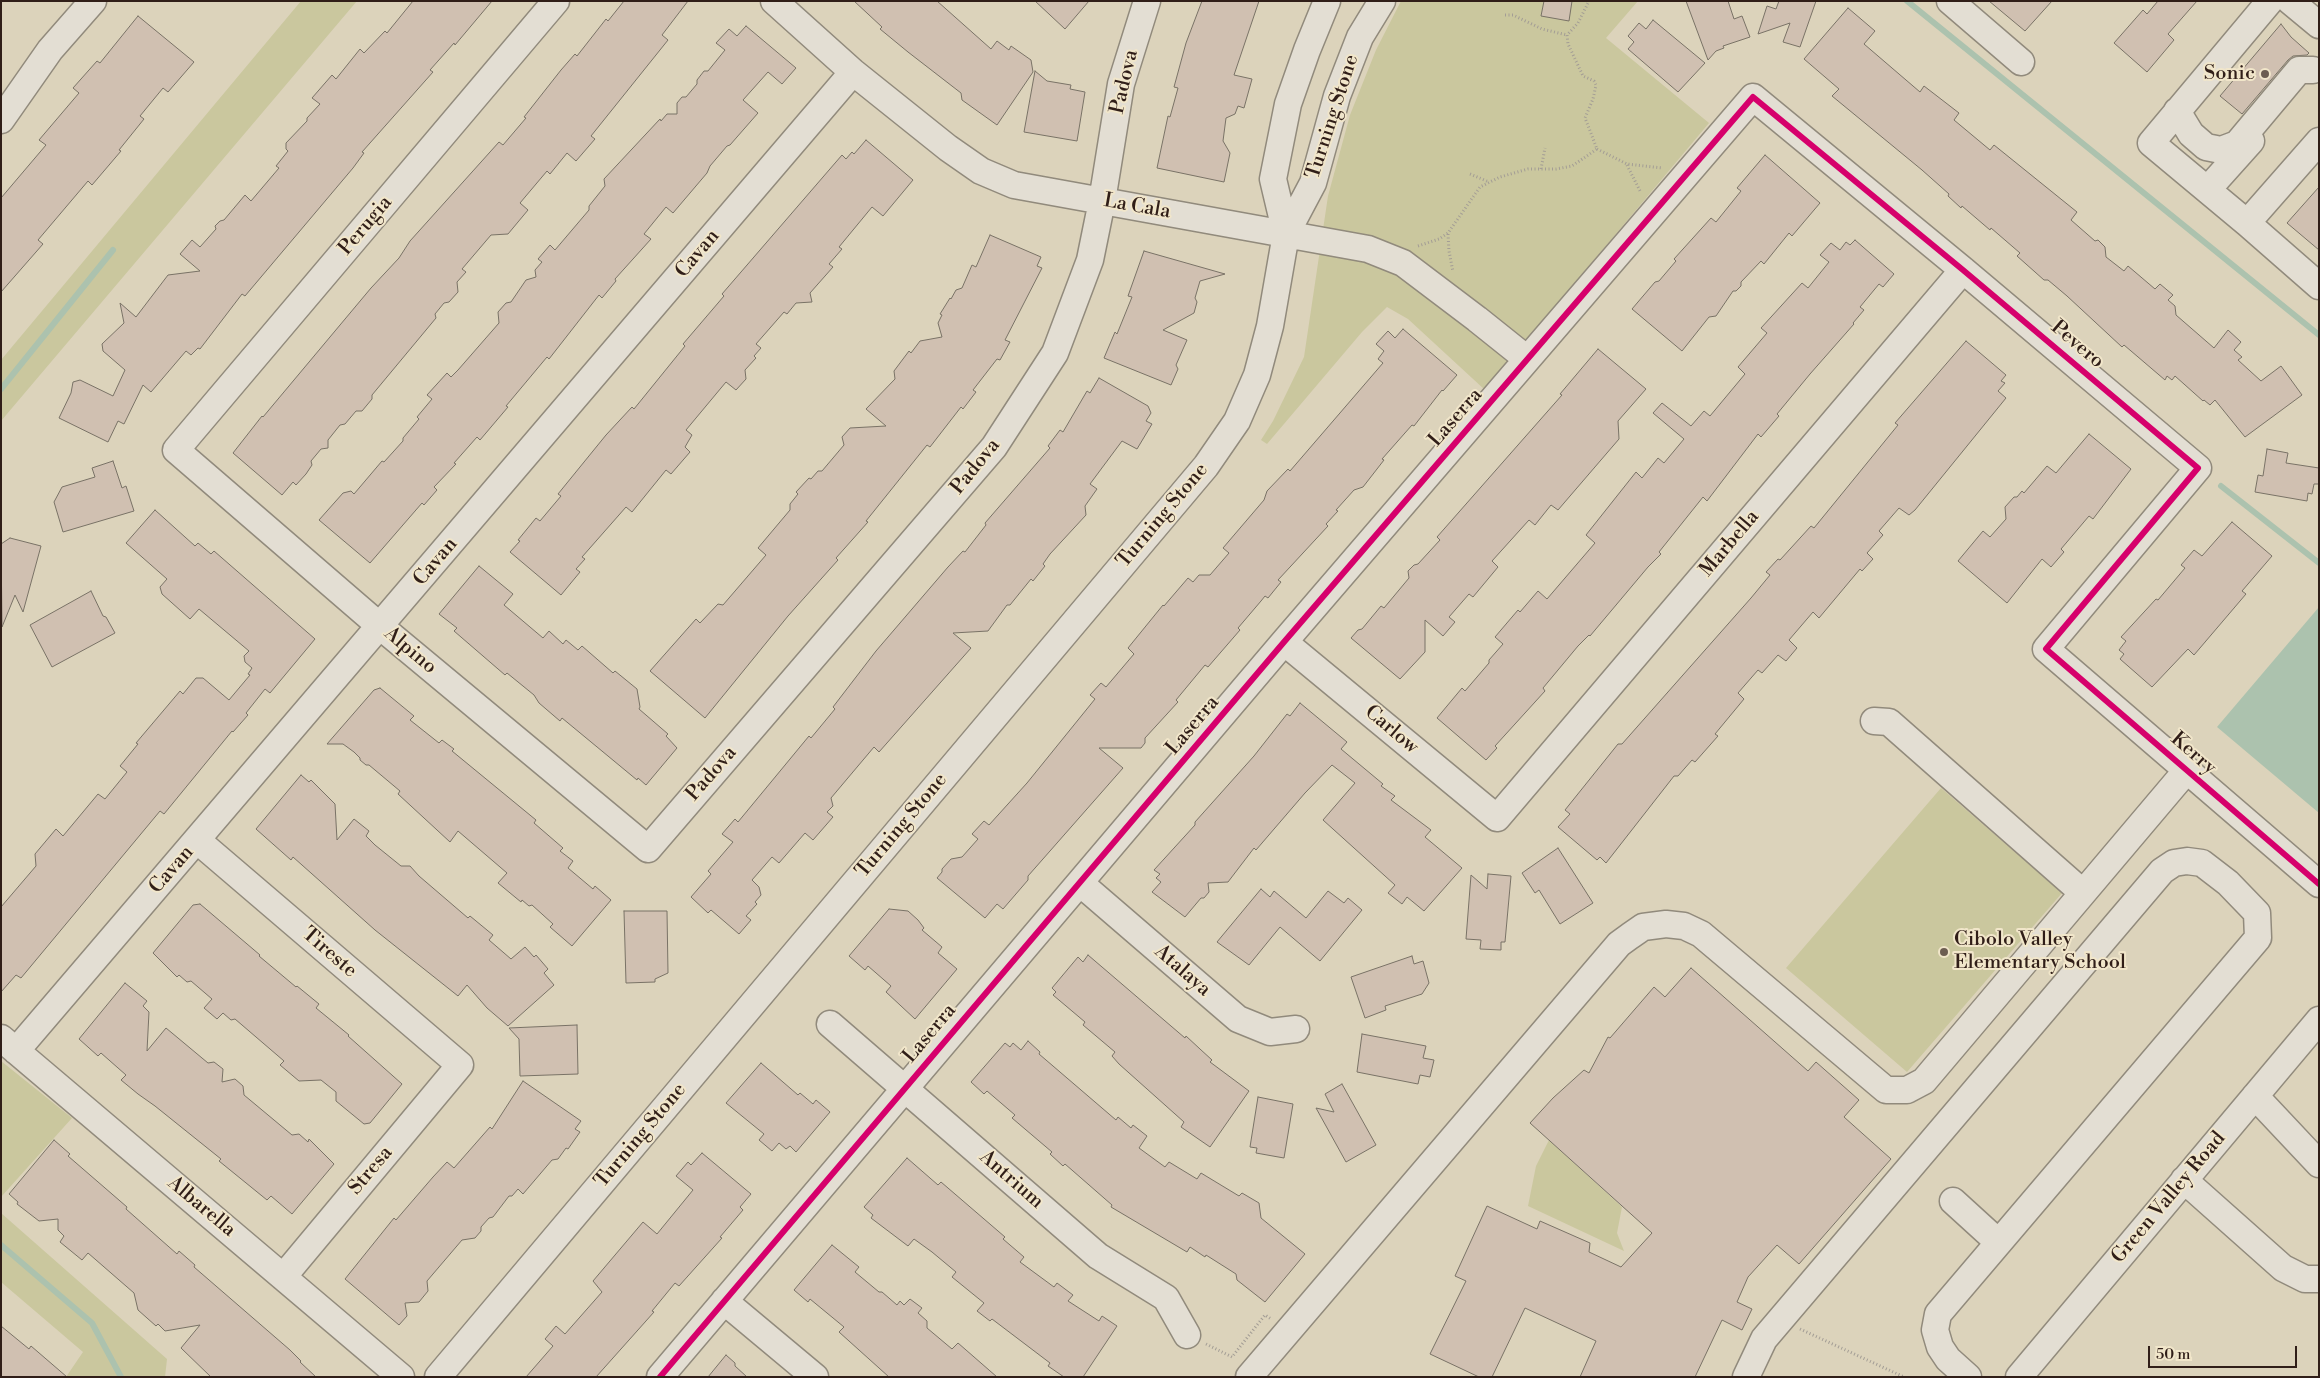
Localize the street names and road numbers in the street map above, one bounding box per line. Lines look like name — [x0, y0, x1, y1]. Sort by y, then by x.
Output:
street label: Padova — [1106, 48, 1144, 116]
street label: Turning Stone — [1302, 52, 1364, 182]
street label: La Cala — [1102, 189, 1172, 225]
street label: Perugia — [334, 191, 398, 261]
street label: Cavan — [671, 225, 725, 283]
street label: Pevero — [2046, 316, 2108, 374]
street label: Laserra — [1424, 384, 1488, 452]
street label: Padova — [946, 434, 1006, 500]
street label: Turning Stone — [1112, 459, 1214, 573]
street label: Marbella — [1695, 506, 1765, 582]
street label: Cavan — [409, 533, 463, 591]
street label: Alpino — [379, 622, 441, 680]
street label: Laserra — [1161, 691, 1225, 761]
street label: Carlow — [1359, 701, 1423, 759]
street label: Kerry — [2165, 728, 2221, 780]
street label: Padova — [682, 742, 742, 806]
street label: Turning Stone — [851, 769, 953, 883]
street label: Cavan — [145, 841, 199, 899]
street label: Tireste — [297, 923, 361, 983]
street label: Atalaya — [1149, 940, 1215, 1002]
street label: Laserra — [898, 999, 962, 1069]
street label: Turning Stone — [590, 1079, 692, 1193]
street label: Green Valley Road — [2107, 1127, 2231, 1269]
street label: Stresa — [344, 1142, 398, 1200]
street label: Antrium — [974, 1146, 1048, 1214]
street label: Albarella — [162, 1172, 240, 1242]

